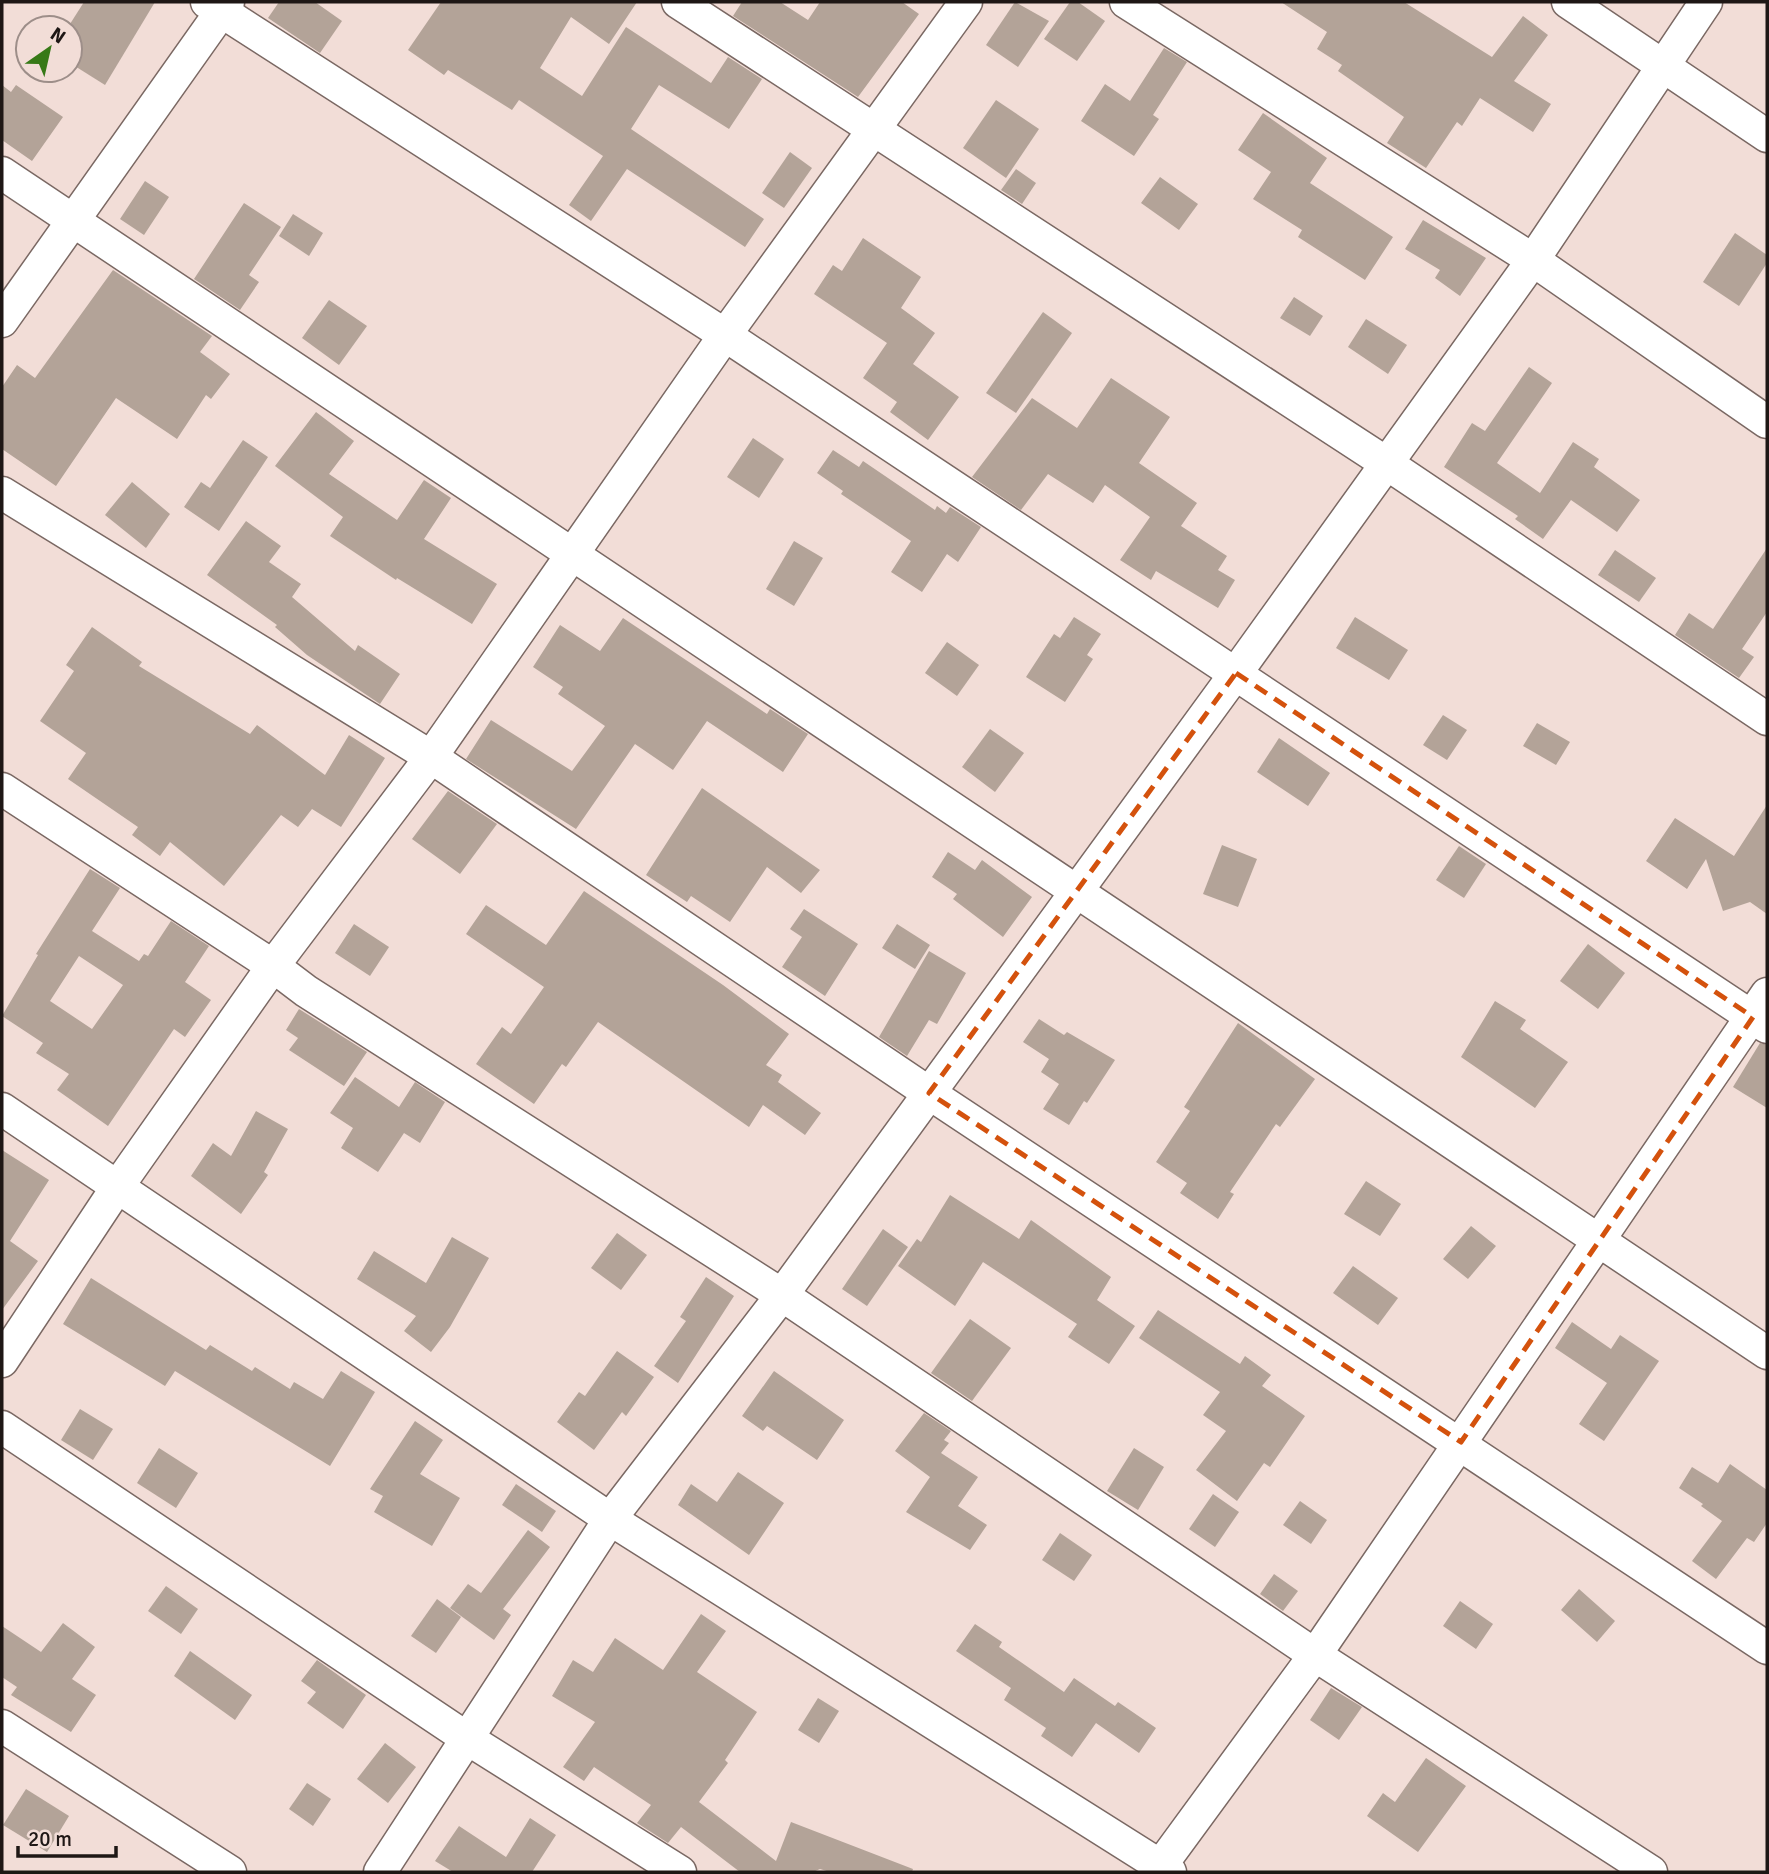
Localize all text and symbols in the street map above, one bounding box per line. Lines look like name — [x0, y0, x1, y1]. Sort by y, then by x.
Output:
north arrow — [14, 14, 84, 84]
text: N — [46, 22, 70, 49]
scale bar — [18, 1814, 116, 1858]
text: 20 m — [28, 1826, 72, 1852]

